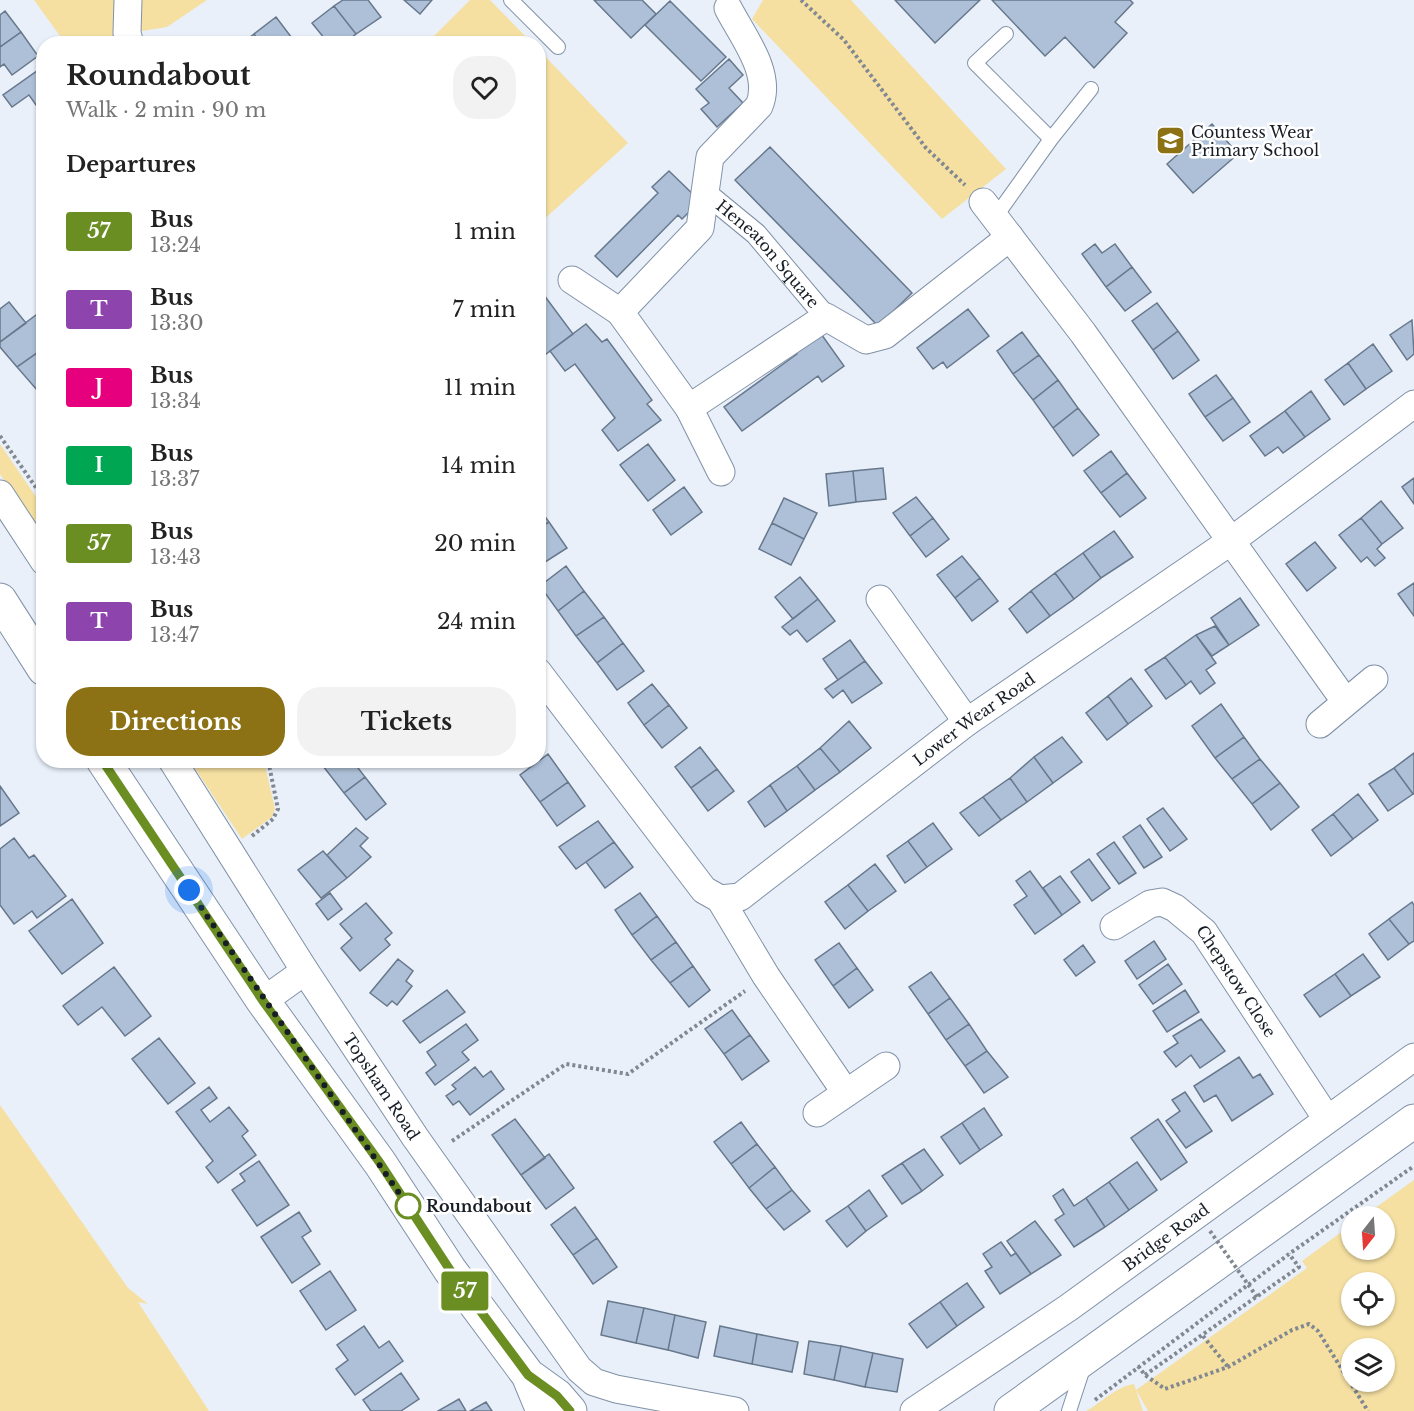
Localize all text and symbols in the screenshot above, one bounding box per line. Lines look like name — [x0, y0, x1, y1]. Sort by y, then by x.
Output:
button: heart — [453, 56, 516, 119]
text: Roundabout — [66, 58, 251, 93]
text: Walk · 2 min · 90 m — [66, 98, 266, 122]
place label: Countess Wear Primary School — [1191, 122, 1319, 160]
school or university icon: Countess Wear Primary School — [1154, 125, 1186, 157]
text: Departures — [66, 151, 196, 178]
street label: Heneaton Square — [712, 195, 824, 312]
text: Bus — [150, 206, 193, 233]
text: 57 — [87, 218, 111, 244]
text: 1 min — [454, 218, 516, 245]
text: 13:24 — [150, 233, 201, 257]
text: Bus — [150, 284, 193, 311]
text: T — [90, 296, 108, 322]
text: 7 min — [452, 296, 516, 323]
text: 13:30 — [150, 311, 204, 335]
text: Bus — [150, 362, 193, 389]
text: J — [95, 374, 103, 400]
text: 11 min — [444, 374, 516, 401]
text: 13:34 — [150, 389, 201, 413]
text: Bus — [150, 440, 193, 467]
text: I — [94, 452, 104, 478]
text: 14 min — [441, 452, 516, 479]
text: 13:37 — [150, 467, 199, 491]
text: Bus — [150, 518, 193, 545]
text: 57 — [87, 530, 111, 556]
text: 20 min — [434, 530, 516, 557]
text: 13:43 — [150, 545, 201, 569]
text: Bus — [150, 596, 193, 623]
text: T — [90, 608, 108, 634]
text: 24 min — [437, 608, 516, 635]
text: 13:47 — [150, 623, 199, 647]
street label: Lower Wear Road — [909, 668, 1039, 770]
button: Directions — [66, 687, 285, 756]
button: Tickets — [297, 687, 516, 756]
your location — [174, 875, 204, 905]
street label: Chepstow Close — [1192, 921, 1280, 1041]
street label: Topsham Road — [339, 1029, 424, 1144]
marker: Roundabout — [395, 1193, 421, 1219]
place label: Roundabout — [426, 1196, 532, 1216]
street label: Bridge Road — [1119, 1199, 1213, 1275]
north arrow — [1341, 1206, 1395, 1260]
map controls — [1341, 1206, 1395, 1392]
line badge: 57 — [438, 1272, 492, 1310]
button: locate — [1341, 1272, 1395, 1326]
text: 57 — [453, 1278, 477, 1304]
button: layers — [1341, 1338, 1395, 1392]

